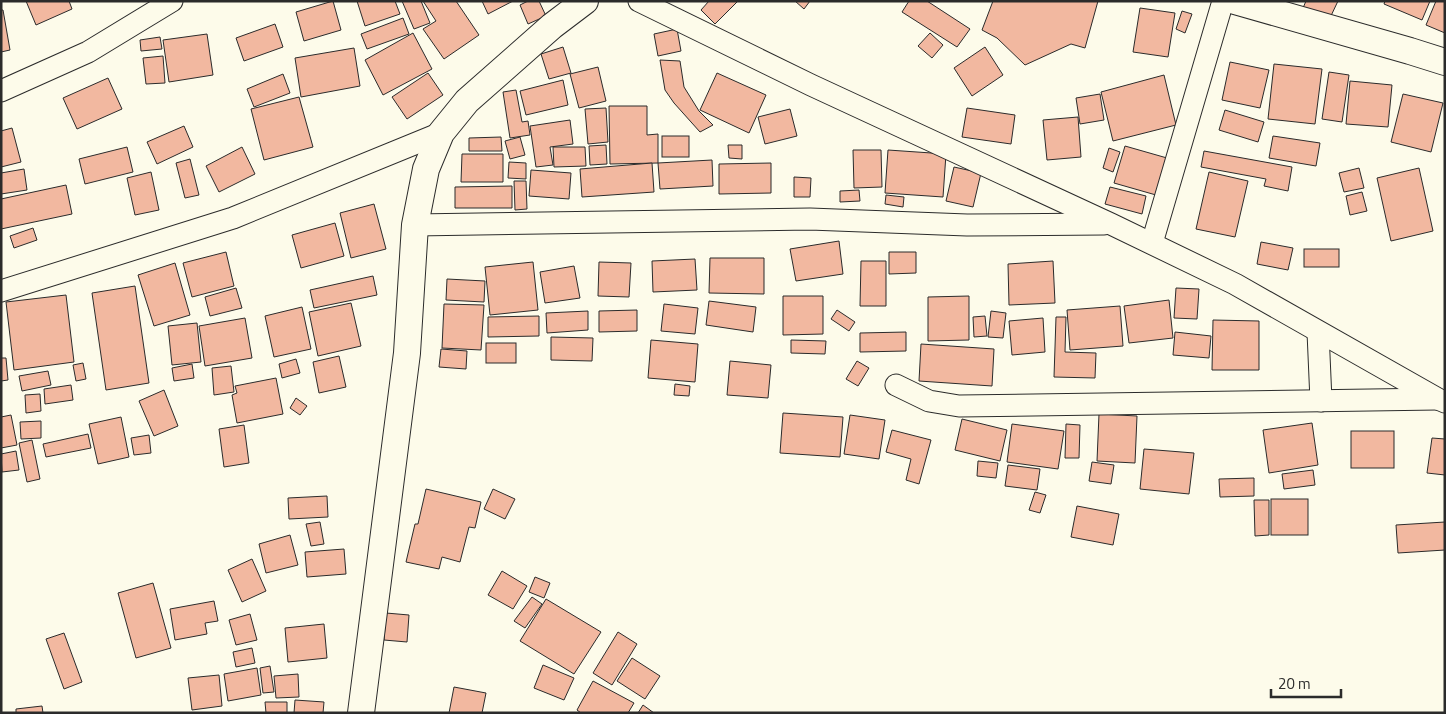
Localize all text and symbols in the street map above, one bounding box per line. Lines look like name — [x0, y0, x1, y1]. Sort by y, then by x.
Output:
scale bar — [1271, 666, 1341, 698]
text: 20 m — [1278, 672, 1311, 695]

